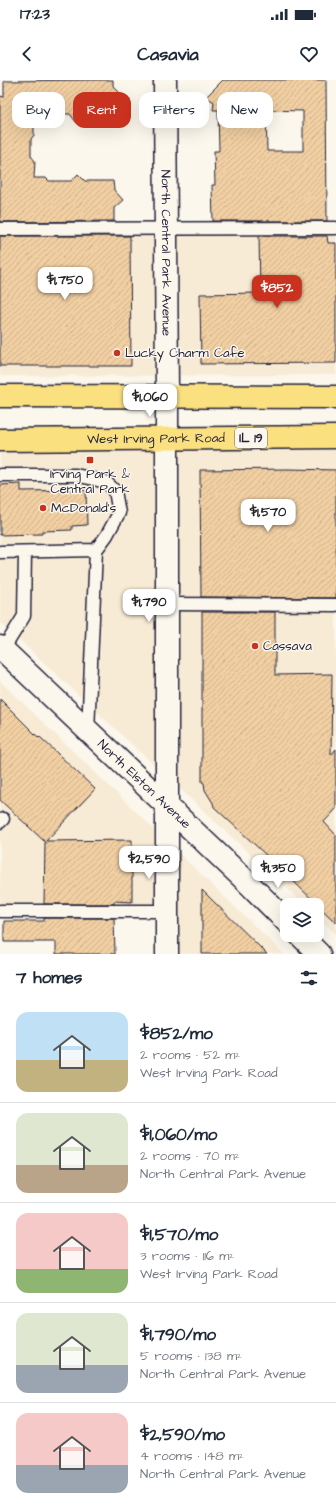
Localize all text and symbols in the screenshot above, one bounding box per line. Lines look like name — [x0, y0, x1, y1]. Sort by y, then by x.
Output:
text: 17:23 — [20, 4, 50, 25]
text: Casavia — [137, 42, 199, 67]
icon: back — [16, 43, 38, 65]
icon: heart — [298, 43, 320, 65]
chip: Buy — [12, 92, 65, 128]
chip: Rent — [73, 92, 131, 128]
chip: Filters — [139, 92, 209, 128]
chip: New — [217, 92, 273, 128]
street label: North Central Park Avenue — [157, 170, 176, 336]
pin: $1,750 — [32, 267, 98, 301]
text: $1,750 — [47, 271, 83, 289]
pin: $852 — [253, 275, 301, 309]
text: $852 — [261, 279, 293, 297]
place label: Lucky Charm Cafe — [125, 344, 244, 363]
marker: Lucky Charm Cafe — [112, 348, 122, 358]
pin: $1,060 — [117, 384, 183, 418]
text: $1,060 — [132, 388, 168, 406]
road number: IL 19 — [235, 428, 267, 448]
street label: West Irving Park Road — [87, 429, 225, 449]
marker: Irving Park & Central Park — [85, 455, 95, 465]
place label: Irving Park & Central Park — [50, 465, 130, 498]
place label: McDonald's — [51, 499, 117, 517]
pin: $1,570 — [235, 499, 301, 533]
marker: McDonald's — [38, 503, 48, 513]
text: $1,570 — [250, 503, 286, 521]
pin: $1,790 — [116, 589, 182, 623]
text: $1,790 — [132, 593, 166, 611]
place label: Cassava — [263, 637, 312, 655]
marker: Cassava — [250, 641, 260, 651]
street label: North Elston Avenue — [94, 735, 195, 833]
pin: $2,590 — [116, 846, 182, 880]
text: $2,590 — [128, 850, 170, 868]
pin: $1,350 — [245, 855, 311, 889]
text: $1,350 — [260, 859, 296, 877]
map controls — [280, 898, 324, 942]
button: layers — [280, 898, 324, 942]
text: 7 homes — [16, 966, 82, 990]
icon: filters — [298, 967, 320, 989]
text: $852/mo — [140, 1022, 213, 1046]
icon: home — [48, 1028, 96, 1076]
text: 2 rooms · 52 m² — [140, 1046, 240, 1064]
text: West Irving Park Road — [140, 1064, 278, 1082]
text: $1,060/mo — [140, 1123, 217, 1147]
icon: home — [48, 1129, 96, 1177]
text: 2 rooms · 70 m² — [140, 1147, 240, 1165]
text: North Central Park Avenue — [140, 1165, 306, 1183]
text: $1,570/mo — [140, 1223, 218, 1247]
icon: home — [48, 1229, 96, 1277]
text: 3 rooms · 116 m² — [140, 1247, 234, 1265]
text: West Irving Park Road — [140, 1265, 278, 1283]
text: $1,790/mo — [140, 1323, 216, 1347]
icon: home — [48, 1329, 96, 1377]
text: 5 rooms · 138 m² — [140, 1347, 242, 1365]
text: North Central Park Avenue — [140, 1365, 306, 1383]
text: $2,590/mo — [140, 1423, 225, 1447]
icon: home — [48, 1429, 96, 1477]
text: 4 rooms · 148 m² — [140, 1447, 244, 1465]
text: North Central Park Avenue — [140, 1465, 306, 1483]

